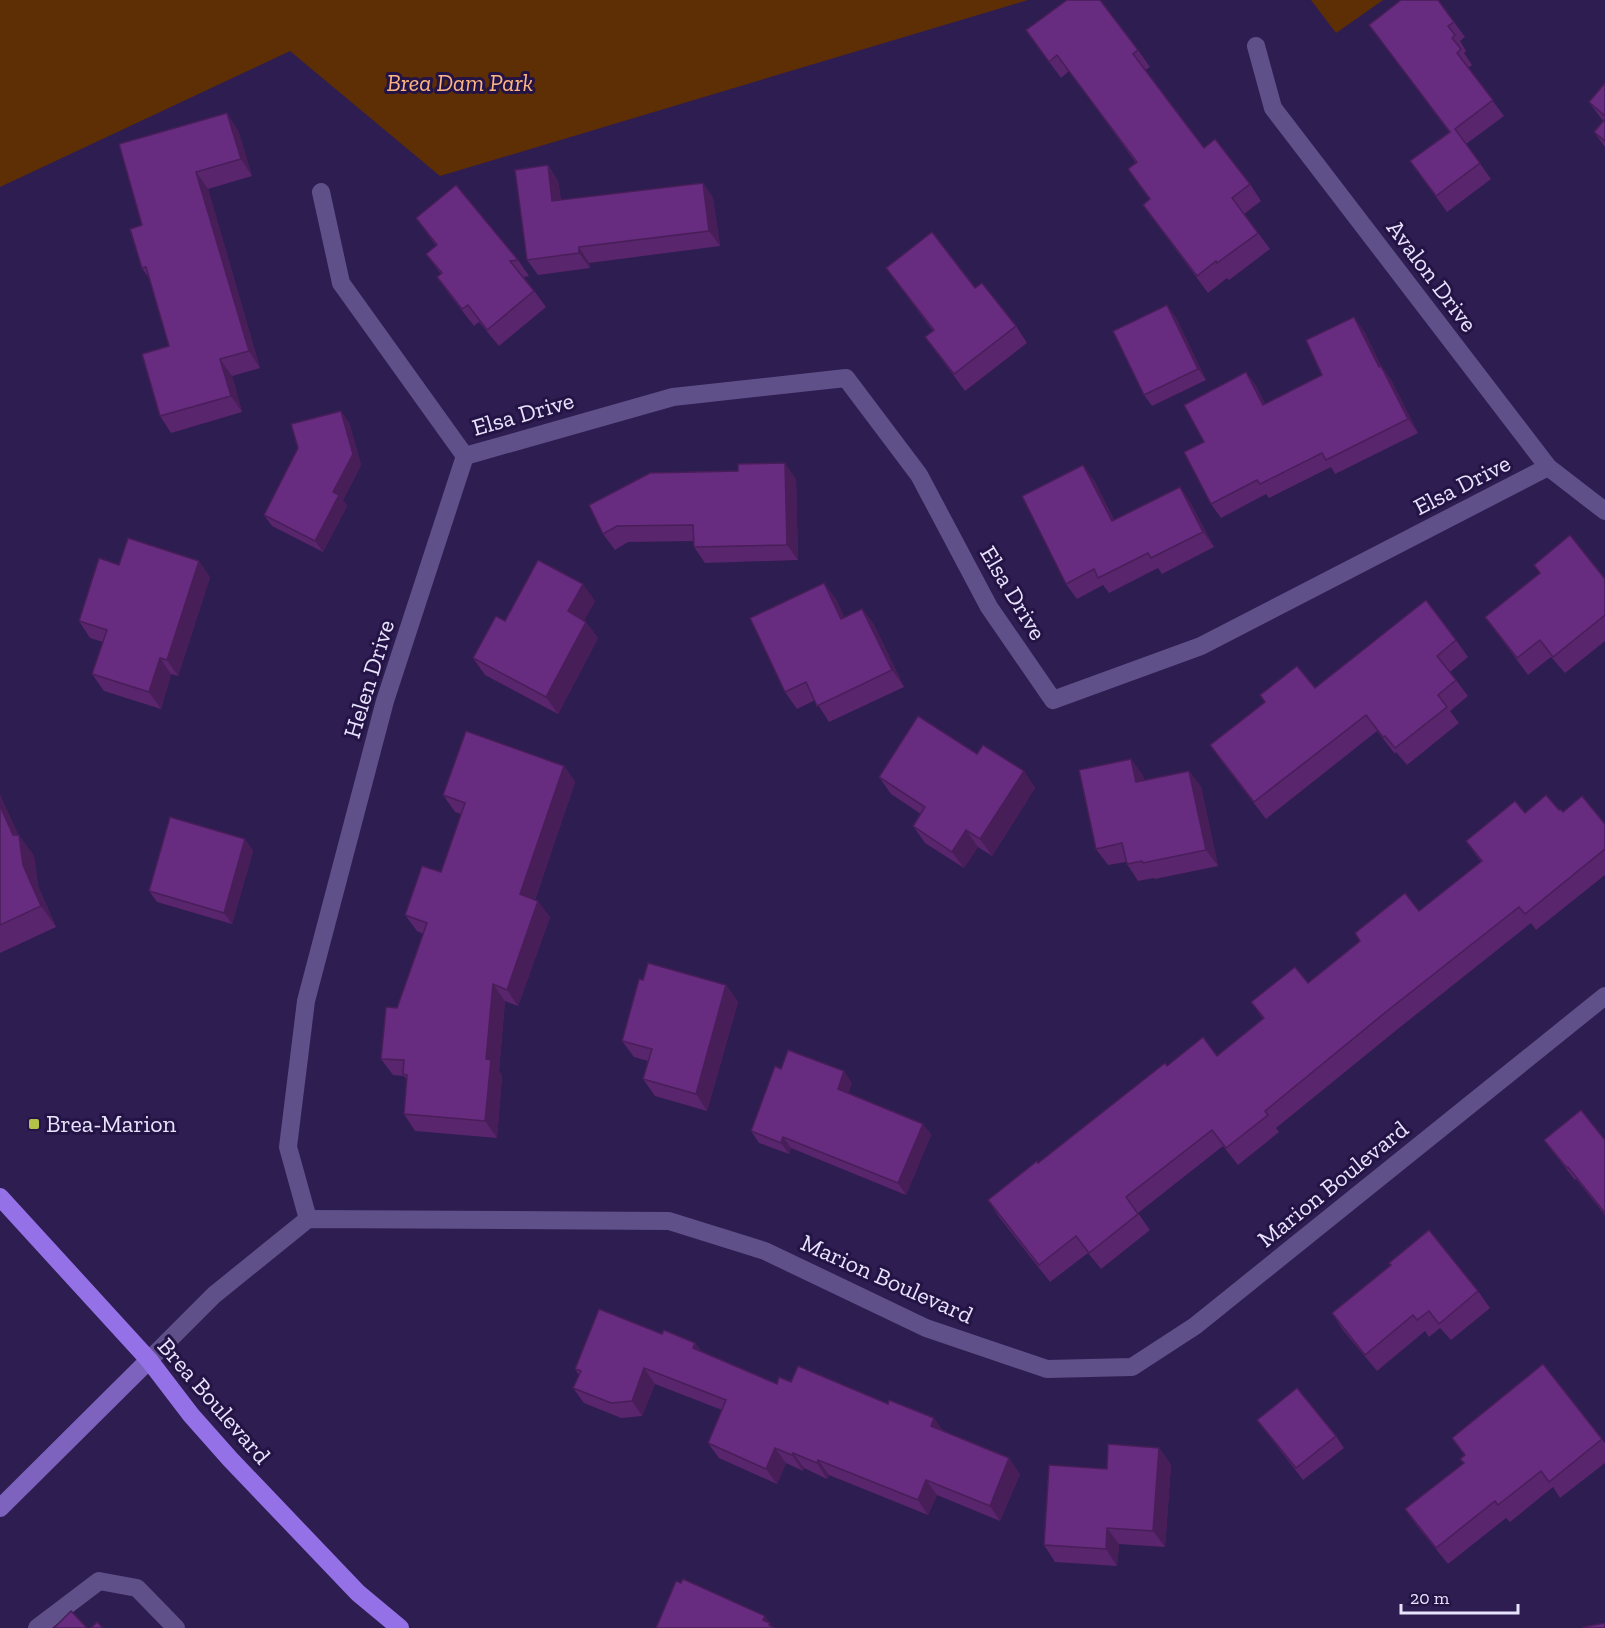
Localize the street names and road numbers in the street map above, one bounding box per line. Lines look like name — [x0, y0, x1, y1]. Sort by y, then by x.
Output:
street label: Avalon Drive — [1381, 214, 1484, 337]
street label: Elsa Drive — [469, 385, 577, 442]
street label: Elsa Drive — [1409, 448, 1515, 521]
street label: Elsa Drive — [974, 540, 1053, 645]
street label: Helen Drive — [337, 616, 400, 742]
street label: Marion Boulevard — [1252, 1114, 1414, 1253]
street label: Marion Boulevard — [797, 1228, 978, 1329]
street label: Brea Boulevard — [152, 1332, 277, 1470]

